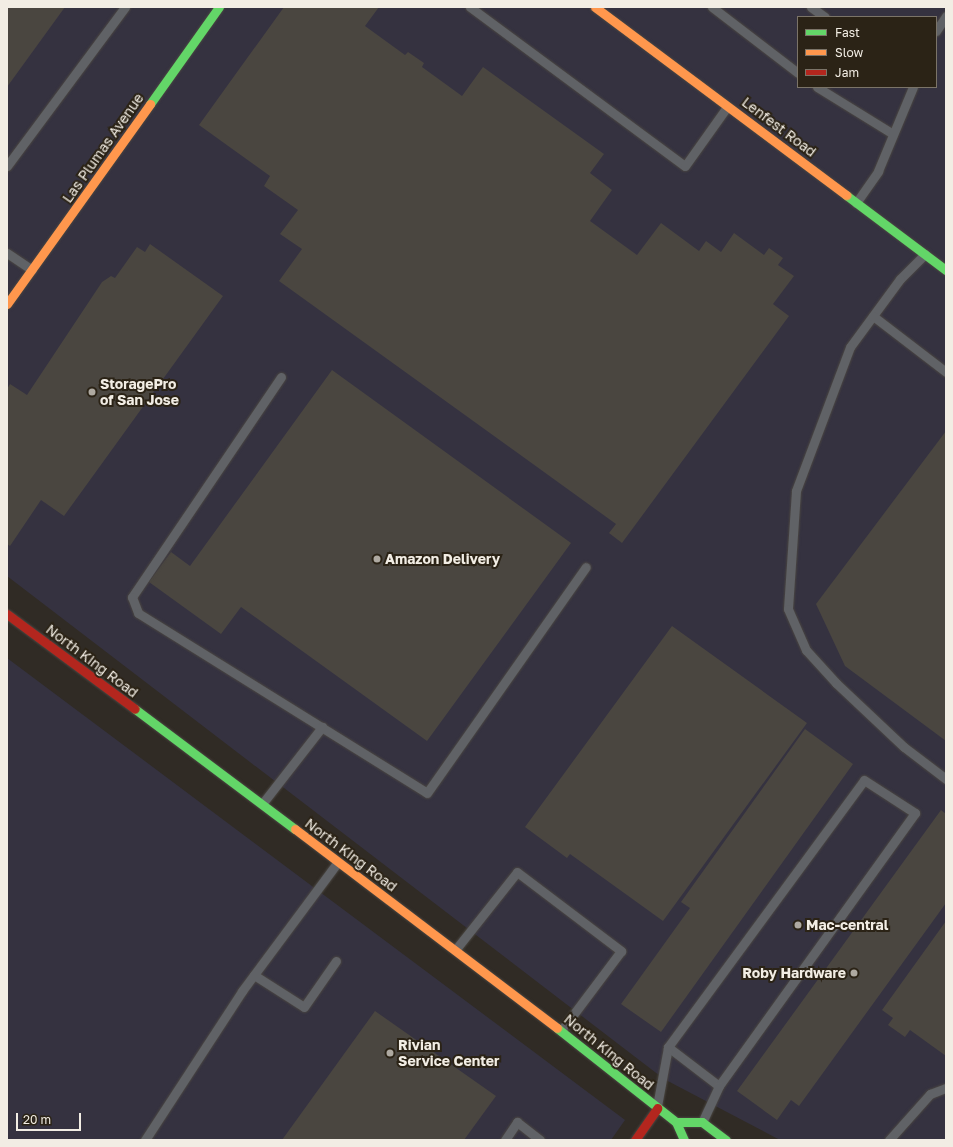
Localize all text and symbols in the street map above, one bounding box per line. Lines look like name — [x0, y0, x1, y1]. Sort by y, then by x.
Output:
legend — [797, 16, 937, 88]
text: Fast — [835, 25, 860, 40]
text: Slow — [835, 45, 863, 60]
text: Jam — [835, 65, 859, 80]
street label: Las Plumas Avenue — [59, 90, 147, 206]
street label: Lenfest Road — [739, 94, 819, 160]
place label: StoragePro of San Jose — [100, 376, 179, 408]
marker: StoragePro of San Jose — [87, 387, 97, 397]
place label: Amazon Delivery — [385, 551, 500, 567]
marker: Amazon Delivery — [372, 554, 382, 564]
street label: North King Road — [43, 621, 141, 701]
street label: North King Road — [302, 815, 400, 895]
place label: Mac-central — [806, 917, 888, 933]
marker: Mac-central — [793, 920, 803, 930]
place label: Roby Hardware — [742, 965, 846, 981]
marker: Roby Hardware — [849, 968, 859, 978]
street label: North King Road — [561, 1011, 657, 1093]
place label: Rivian Service Center — [398, 1037, 499, 1070]
marker: Rivian Service Center — [385, 1048, 395, 1058]
scale bar — [18, 1105, 83, 1131]
text: 20 m — [23, 1112, 51, 1127]

